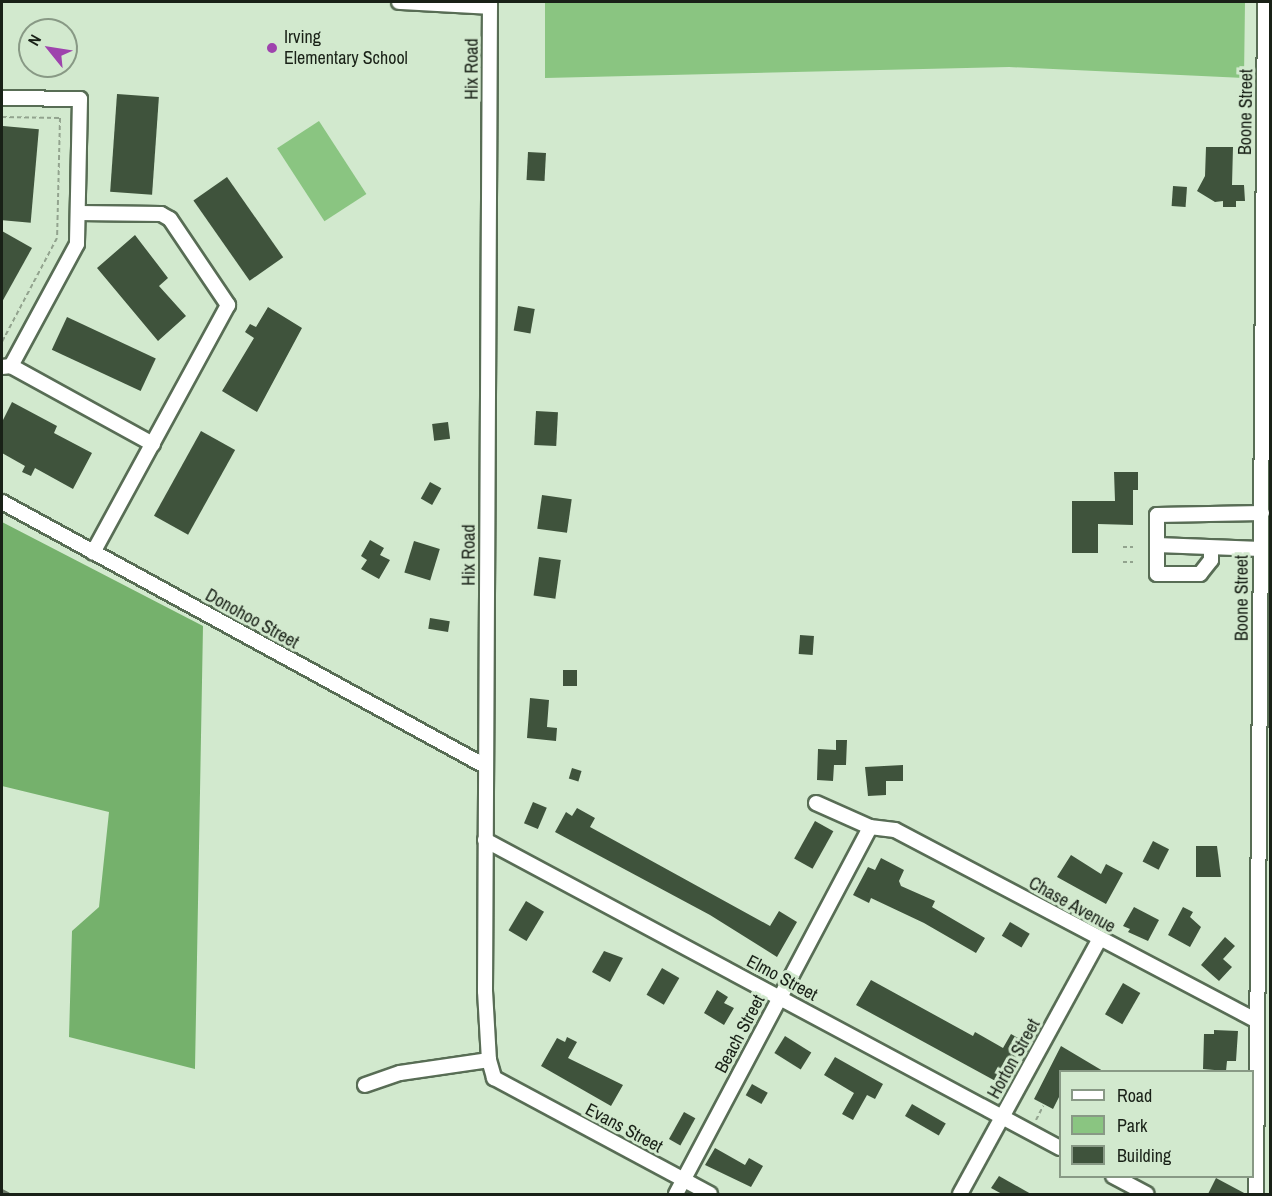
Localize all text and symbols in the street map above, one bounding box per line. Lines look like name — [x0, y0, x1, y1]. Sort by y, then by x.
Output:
north arrow — [18, 18, 78, 78]
place label: Irving Elementary School — [284, 27, 408, 70]
text: N — [22, 30, 46, 50]
street label: Hix Road — [461, 38, 483, 100]
marker: Irving Elementary School — [265, 41, 279, 55]
street label: Boone Street — [1234, 69, 1258, 155]
street label: Hix Road — [458, 524, 480, 586]
street label: Boone Street — [1231, 555, 1253, 641]
street label: Donohoo Street — [202, 584, 302, 654]
street label: Chase Avenue — [1025, 872, 1119, 938]
street label: Elmo Street — [743, 950, 821, 1006]
street label: Beach Street — [710, 991, 770, 1077]
street label: Horton Street — [983, 1015, 1045, 1103]
legend — [1059, 1070, 1254, 1178]
text: Road — [1117, 1083, 1152, 1108]
street label: Evans Street — [582, 1099, 666, 1157]
text: Park — [1117, 1113, 1147, 1138]
text: Building — [1117, 1143, 1171, 1168]

